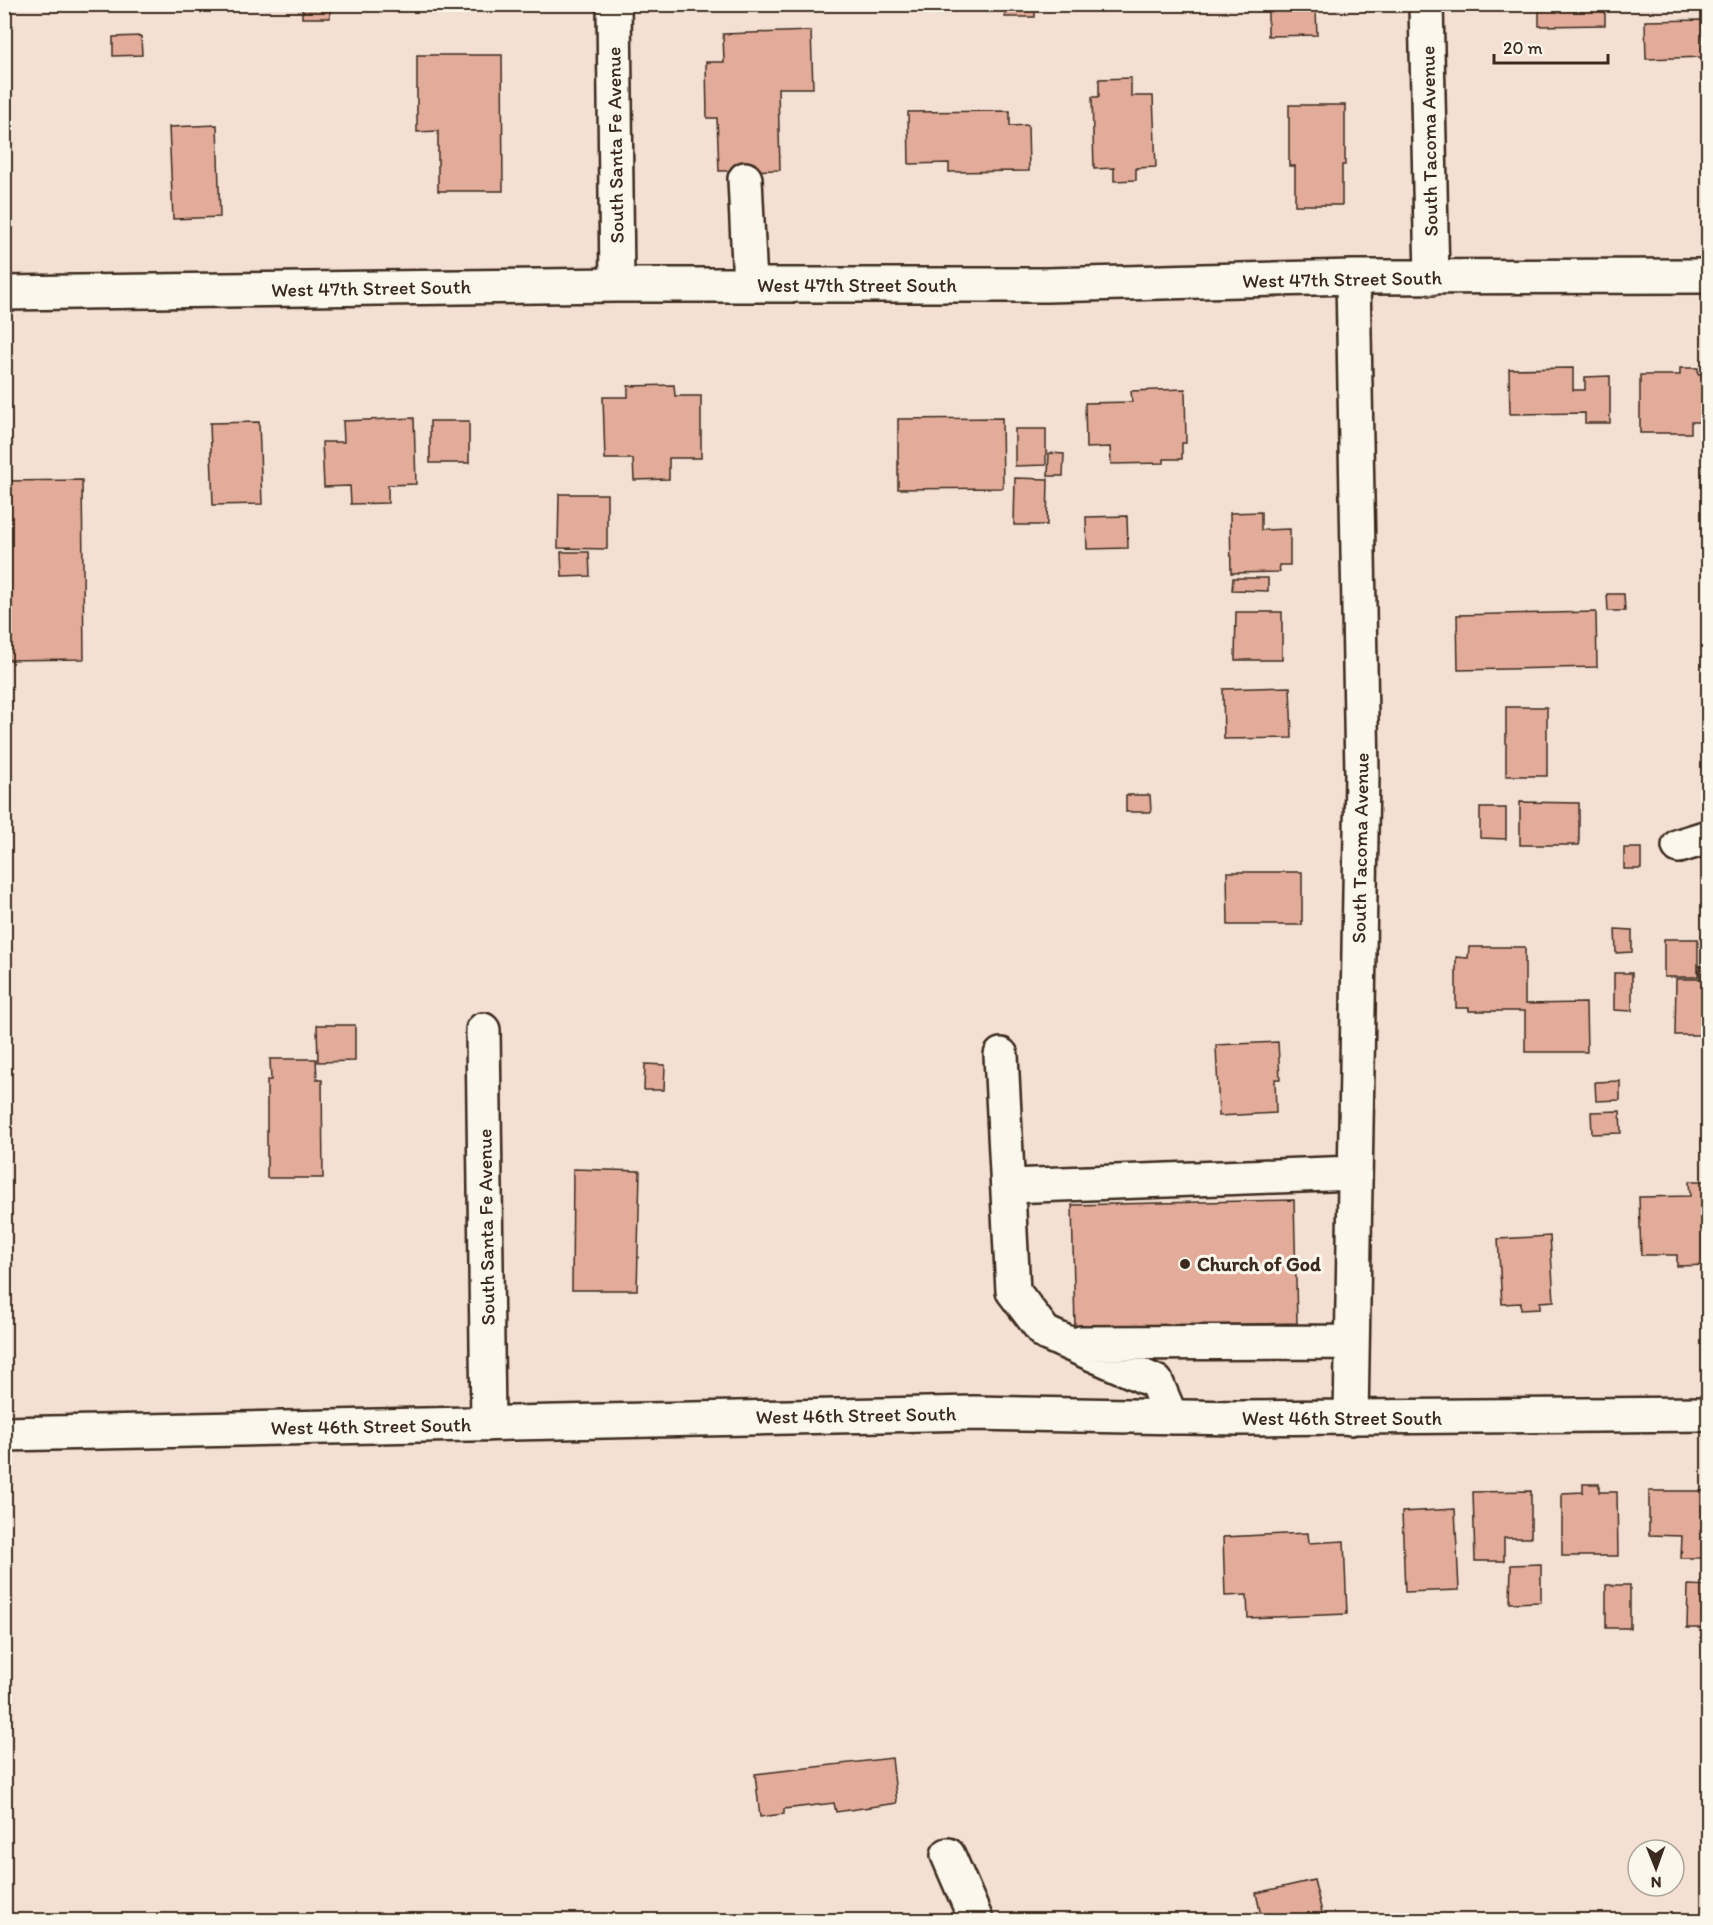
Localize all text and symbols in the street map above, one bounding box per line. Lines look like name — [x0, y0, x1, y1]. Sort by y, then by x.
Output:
scale bar — [1494, 27, 1608, 65]
text: 20 m — [1503, 37, 1543, 59]
street label: South Tacoma Avenue — [1415, 45, 1443, 237]
street label: South Santa Fe Avenue — [601, 46, 629, 244]
street label: West 47th Street South — [1242, 265, 1442, 293]
street label: West 47th Street South — [757, 273, 957, 297]
street label: West 47th Street South — [271, 274, 471, 302]
street label: South Tacoma Avenue — [1346, 752, 1374, 944]
street label: South Santa Fe Avenue — [472, 1128, 500, 1326]
place label: Church of God — [1197, 1252, 1321, 1276]
marker: Church of God — [1178, 1257, 1192, 1271]
street label: West 46th Street South — [756, 1401, 957, 1429]
street label: West 46th Street South — [1242, 1406, 1443, 1430]
street label: West 46th Street South — [271, 1412, 472, 1440]
north arrow — [1626, 1838, 1686, 1898]
text: N — [1651, 1873, 1662, 1892]

